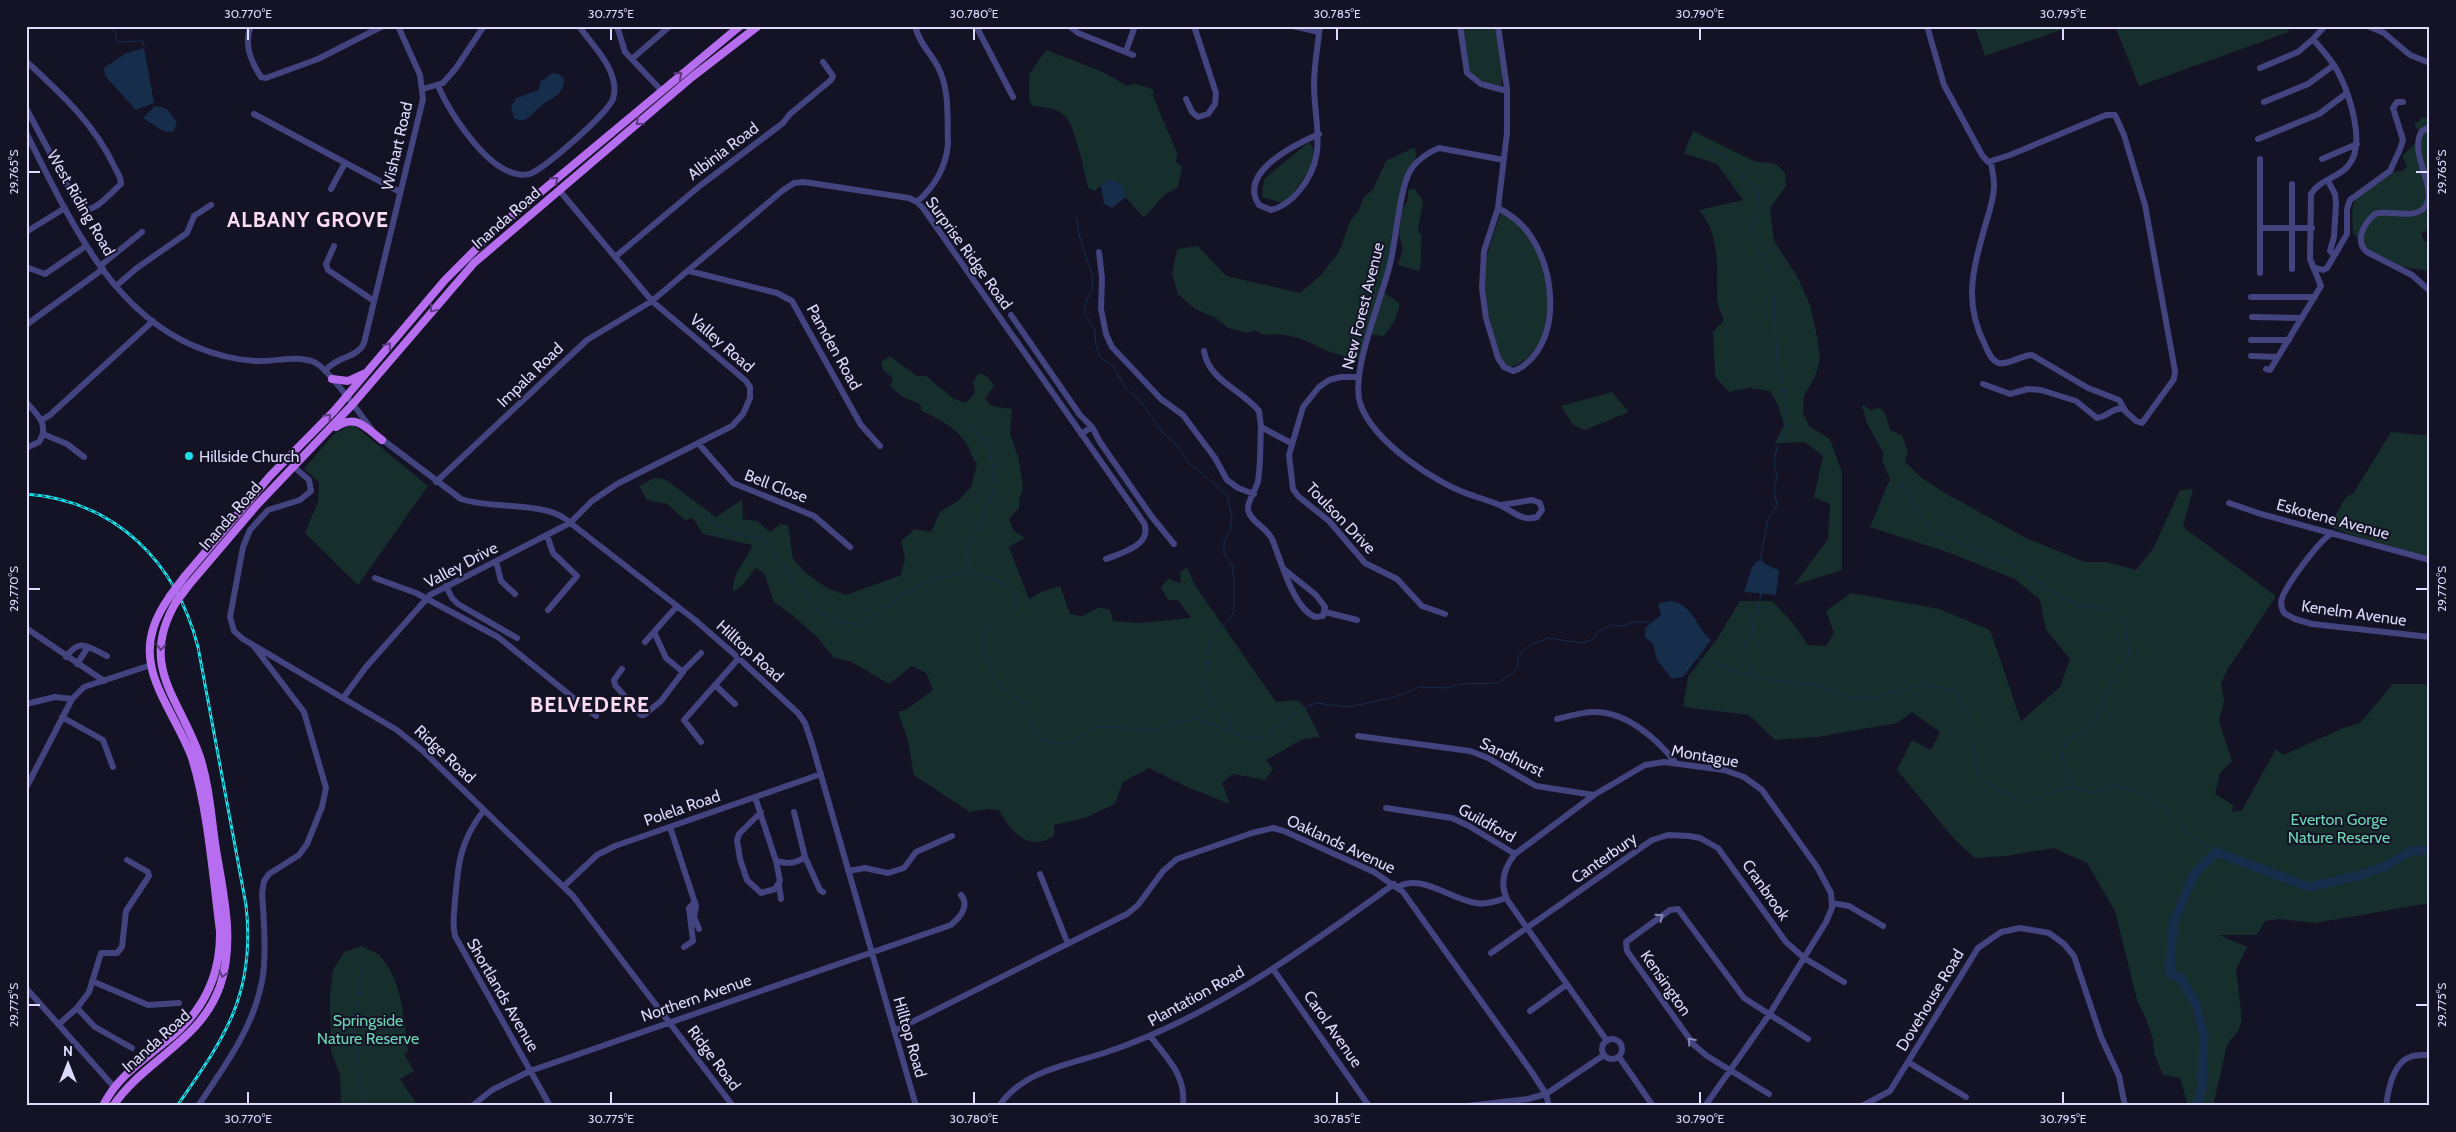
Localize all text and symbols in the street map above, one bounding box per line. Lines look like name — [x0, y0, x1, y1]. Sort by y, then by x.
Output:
text: 30.770°E — [224, 6, 272, 21]
text: 30.775°E — [588, 6, 634, 21]
text: 30.780°E — [950, 6, 999, 21]
text: 30.785°E — [1313, 6, 1361, 21]
text: 30.790°E — [1676, 6, 1725, 21]
text: 30.795°E — [2040, 6, 2087, 21]
one-way arrow — [673, 73, 682, 81]
street label: Wishart Road — [378, 100, 416, 192]
one-way arrow — [635, 117, 644, 126]
street label: Albinia Road — [684, 118, 762, 184]
street label: West Riding Road — [43, 147, 119, 259]
text: 29.765°S — [6, 150, 21, 194]
text: 29.765°S — [2434, 150, 2449, 194]
one-way arrow — [549, 177, 558, 186]
street label: Inanda Road — [468, 183, 544, 253]
street label: Surprise Ridge Road — [922, 193, 1016, 313]
district label: ALBANY GROVE — [227, 207, 389, 232]
street label: New Forest Avenue — [1338, 240, 1388, 372]
street label: Pamden Road — [803, 301, 865, 393]
one-way arrow — [429, 304, 438, 313]
street label: Valley Road — [686, 310, 758, 376]
street label: Impala Road — [493, 339, 567, 411]
one-way arrow — [383, 343, 392, 352]
one-way arrow — [322, 414, 331, 423]
place label: Hillside Church — [199, 447, 299, 466]
marker: Hillside Church — [183, 450, 195, 462]
street label: Bell Close — [742, 465, 810, 507]
street label: Inanda Road — [195, 478, 265, 554]
street label: Toulson Drive — [1302, 478, 1380, 558]
street label: Eskotene Avenue — [2275, 495, 2391, 543]
street label: Valley Drive — [421, 538, 501, 592]
text: 29.770°S — [6, 566, 21, 612]
text: 29.770°S — [2434, 566, 2449, 612]
street label: Kenelm Avenue — [2300, 596, 2408, 630]
street label: Hilltop Road — [713, 616, 787, 686]
one-way arrow — [155, 643, 166, 651]
district label: BELVEDERE — [530, 692, 650, 717]
street label: Ridge Road — [411, 721, 479, 787]
street label: Sandhurst — [1477, 733, 1548, 781]
street label: Montague — [1670, 741, 1740, 771]
street label: Polela Road — [641, 786, 723, 830]
street label: Guildford — [1455, 800, 1519, 846]
park label: Everton Gorge Nature Reserve — [2288, 810, 2390, 847]
street label: Oaklands Avenue — [1284, 811, 1398, 877]
street label: Canterbury — [1568, 829, 1640, 887]
street label: Cranbrook — [1738, 856, 1794, 925]
one-way arrow — [1654, 915, 1663, 923]
street label: Shortlands Avenue — [463, 935, 543, 1055]
street label: Dovehouse Road — [1892, 946, 1968, 1054]
street label: Kensington — [1637, 947, 1696, 1019]
street label: Plantation Road — [1145, 962, 1247, 1030]
one-way arrow — [218, 969, 229, 978]
street label: Northern Avenue — [638, 970, 754, 1026]
text: 29.775°S — [6, 983, 21, 1027]
text: 29.775°S — [2434, 983, 2449, 1027]
street label: Carol Avenue — [1300, 987, 1366, 1071]
street label: Hilltop Road — [889, 994, 931, 1080]
street label: Inanda Road — [118, 1006, 194, 1076]
park label: Springside Nature Reserve — [317, 1011, 419, 1048]
street label: Ridge Road — [683, 1022, 745, 1094]
one-way arrow — [1688, 1038, 1697, 1047]
north arrow — [42, 1040, 92, 1090]
text: N — [63, 1042, 73, 1060]
text: 30.770°E — [224, 1111, 272, 1126]
text: 30.775°E — [588, 1111, 634, 1126]
text: 30.780°E — [950, 1111, 999, 1126]
text: 30.785°E — [1313, 1111, 1361, 1126]
text: 30.790°E — [1676, 1111, 1725, 1126]
text: 30.795°E — [2040, 1111, 2087, 1126]

